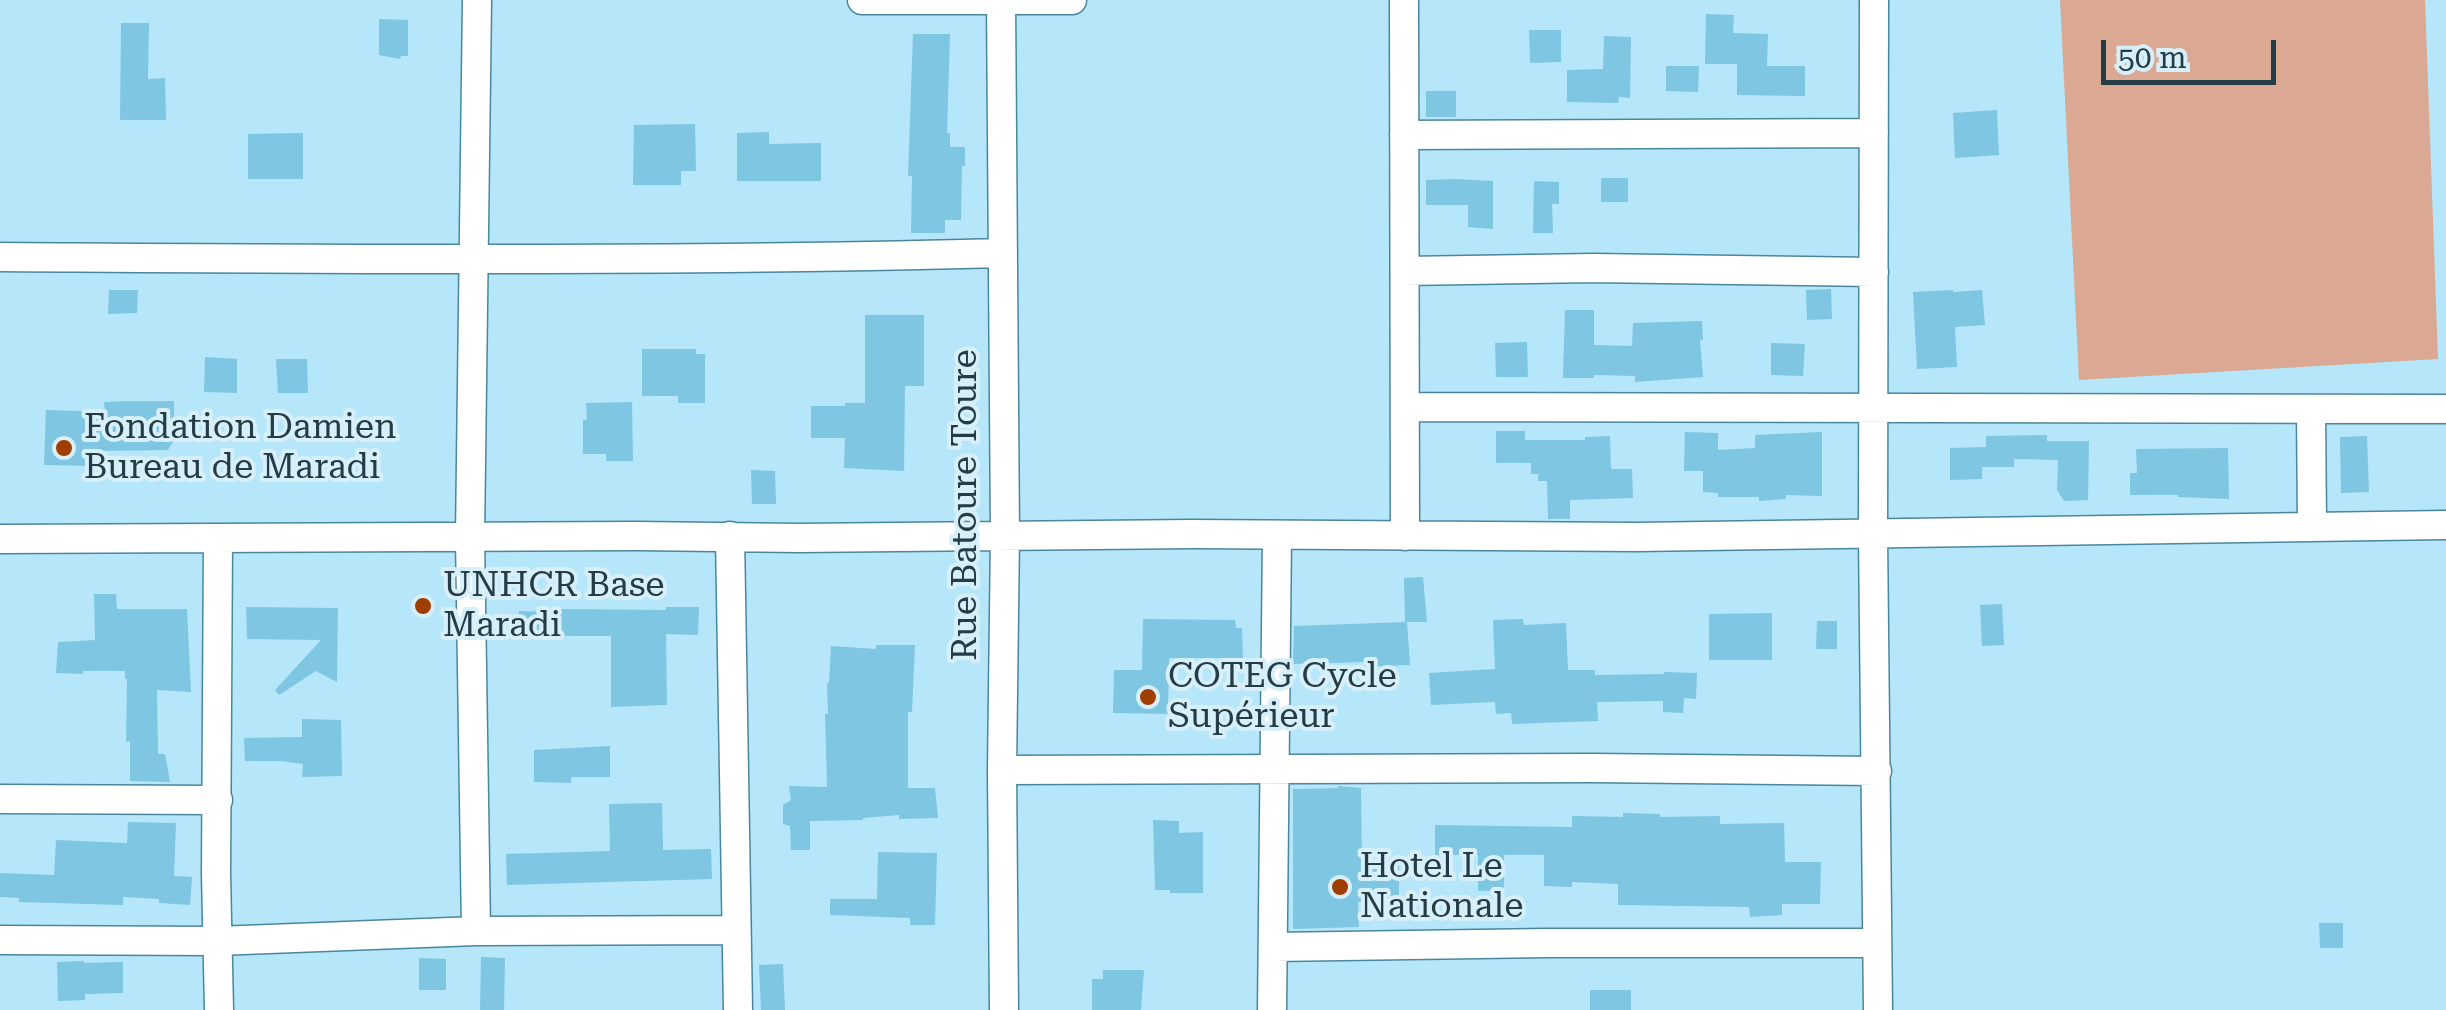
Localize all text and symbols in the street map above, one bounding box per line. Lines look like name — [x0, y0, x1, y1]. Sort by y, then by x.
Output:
scale bar — [2106, 20, 2281, 82]
text: 50 m — [2118, 40, 2187, 75]
street label: Rue Batoure Toure — [945, 349, 987, 661]
place label: Fondation Damien Bureau de Maradi — [84, 407, 397, 489]
marker: Fondation Damien Bureau de Maradi — [53, 437, 75, 459]
place label: UNHCR Base Maradi — [443, 565, 665, 647]
marker: UNHCR Base Maradi — [412, 595, 434, 617]
place label: COTEG Cycle Supérieur — [1168, 656, 1397, 738]
marker: COTEG Cycle Supérieur — [1137, 686, 1159, 708]
place label: Hotel Le Nationale — [1360, 846, 1523, 928]
marker: Hotel Le Nationale — [1329, 876, 1351, 898]

